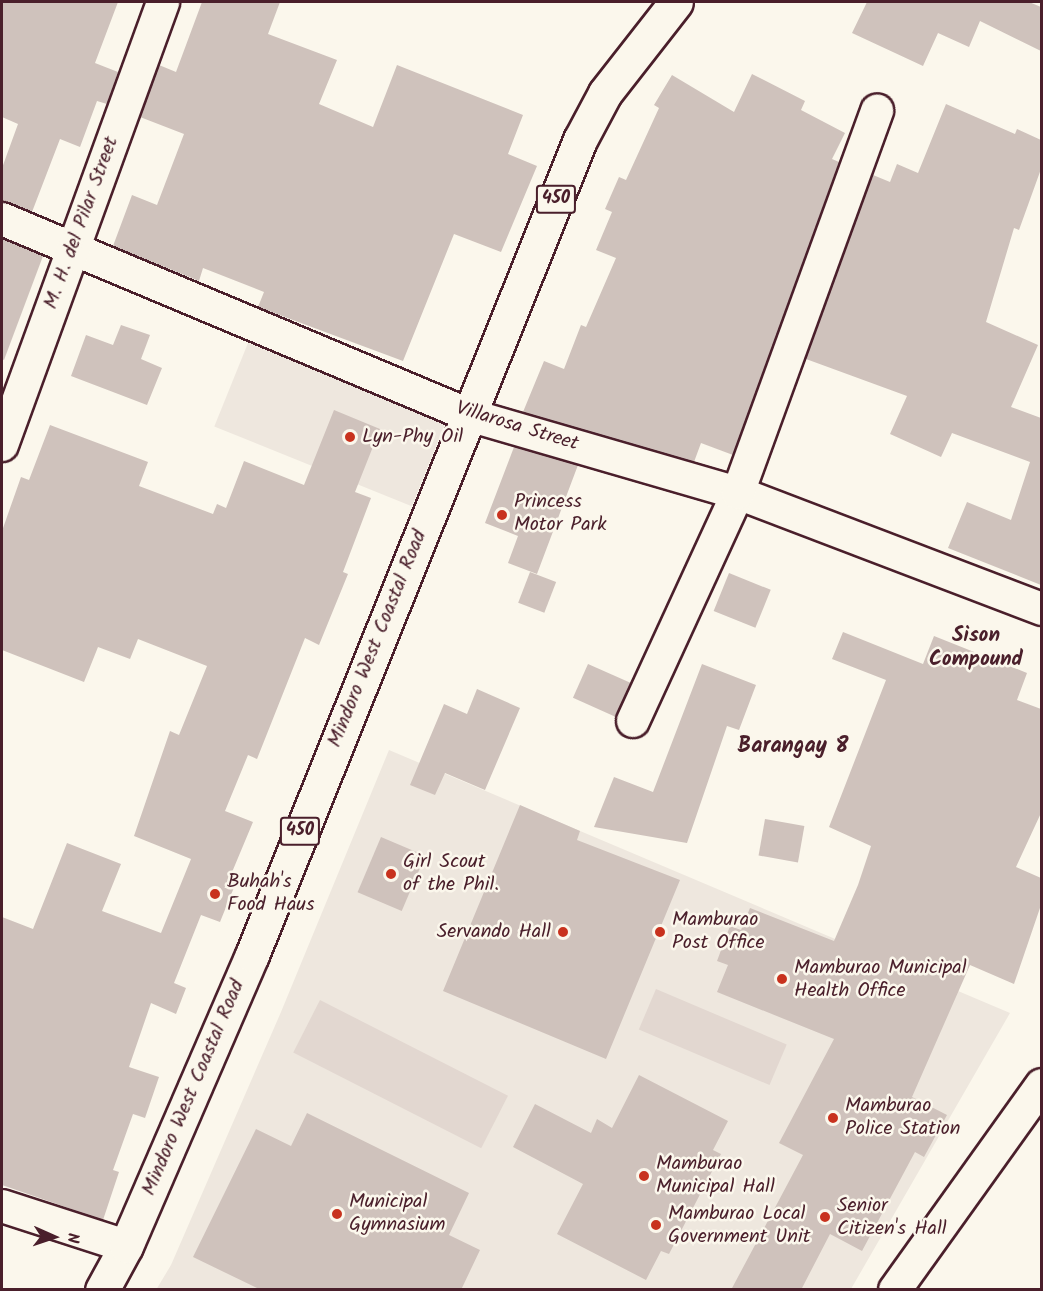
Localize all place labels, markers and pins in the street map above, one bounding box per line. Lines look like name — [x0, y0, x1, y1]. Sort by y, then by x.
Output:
place label: Lyn-Phy Oil — [362, 425, 463, 449]
marker: Lyn-Phy Oil — [343, 430, 357, 444]
place label: Princess Motor Park — [514, 491, 607, 538]
marker: Princess Motor Park — [495, 508, 509, 522]
place label: Girl Scout of the Phil. — [403, 850, 499, 897]
marker: Girl Scout of the Phil. — [384, 867, 398, 881]
place label: Buhah's Food Haus — [227, 870, 314, 917]
marker: Buhah's Food Haus — [208, 887, 222, 901]
place label: Mamburao Post Office — [672, 909, 764, 956]
place label: Servando Hall — [437, 920, 551, 944]
marker: Servando Hall — [556, 925, 570, 939]
marker: Mamburao Post Office — [653, 925, 667, 939]
place label: Mamburao Municipal Health Office — [794, 956, 967, 1003]
marker: Mamburao Municipal Health Office — [775, 972, 789, 986]
place label: Mamburao Police Station — [845, 1094, 960, 1141]
marker: Mamburao Police Station — [826, 1111, 840, 1125]
place label: Mamburao Municipal Hall — [656, 1152, 775, 1199]
marker: Mamburao Municipal Hall — [637, 1169, 651, 1183]
place label: Municipal Gymnasium — [349, 1190, 445, 1237]
place label: Senior Citizen's Hall — [837, 1194, 947, 1241]
place label: Mamburao Local Government Unit — [668, 1202, 810, 1249]
marker: Municipal Gymnasium — [330, 1207, 344, 1221]
marker: Senior Citizen's Hall — [818, 1210, 832, 1224]
marker: Mamburao Local Government Unit — [649, 1218, 663, 1232]

